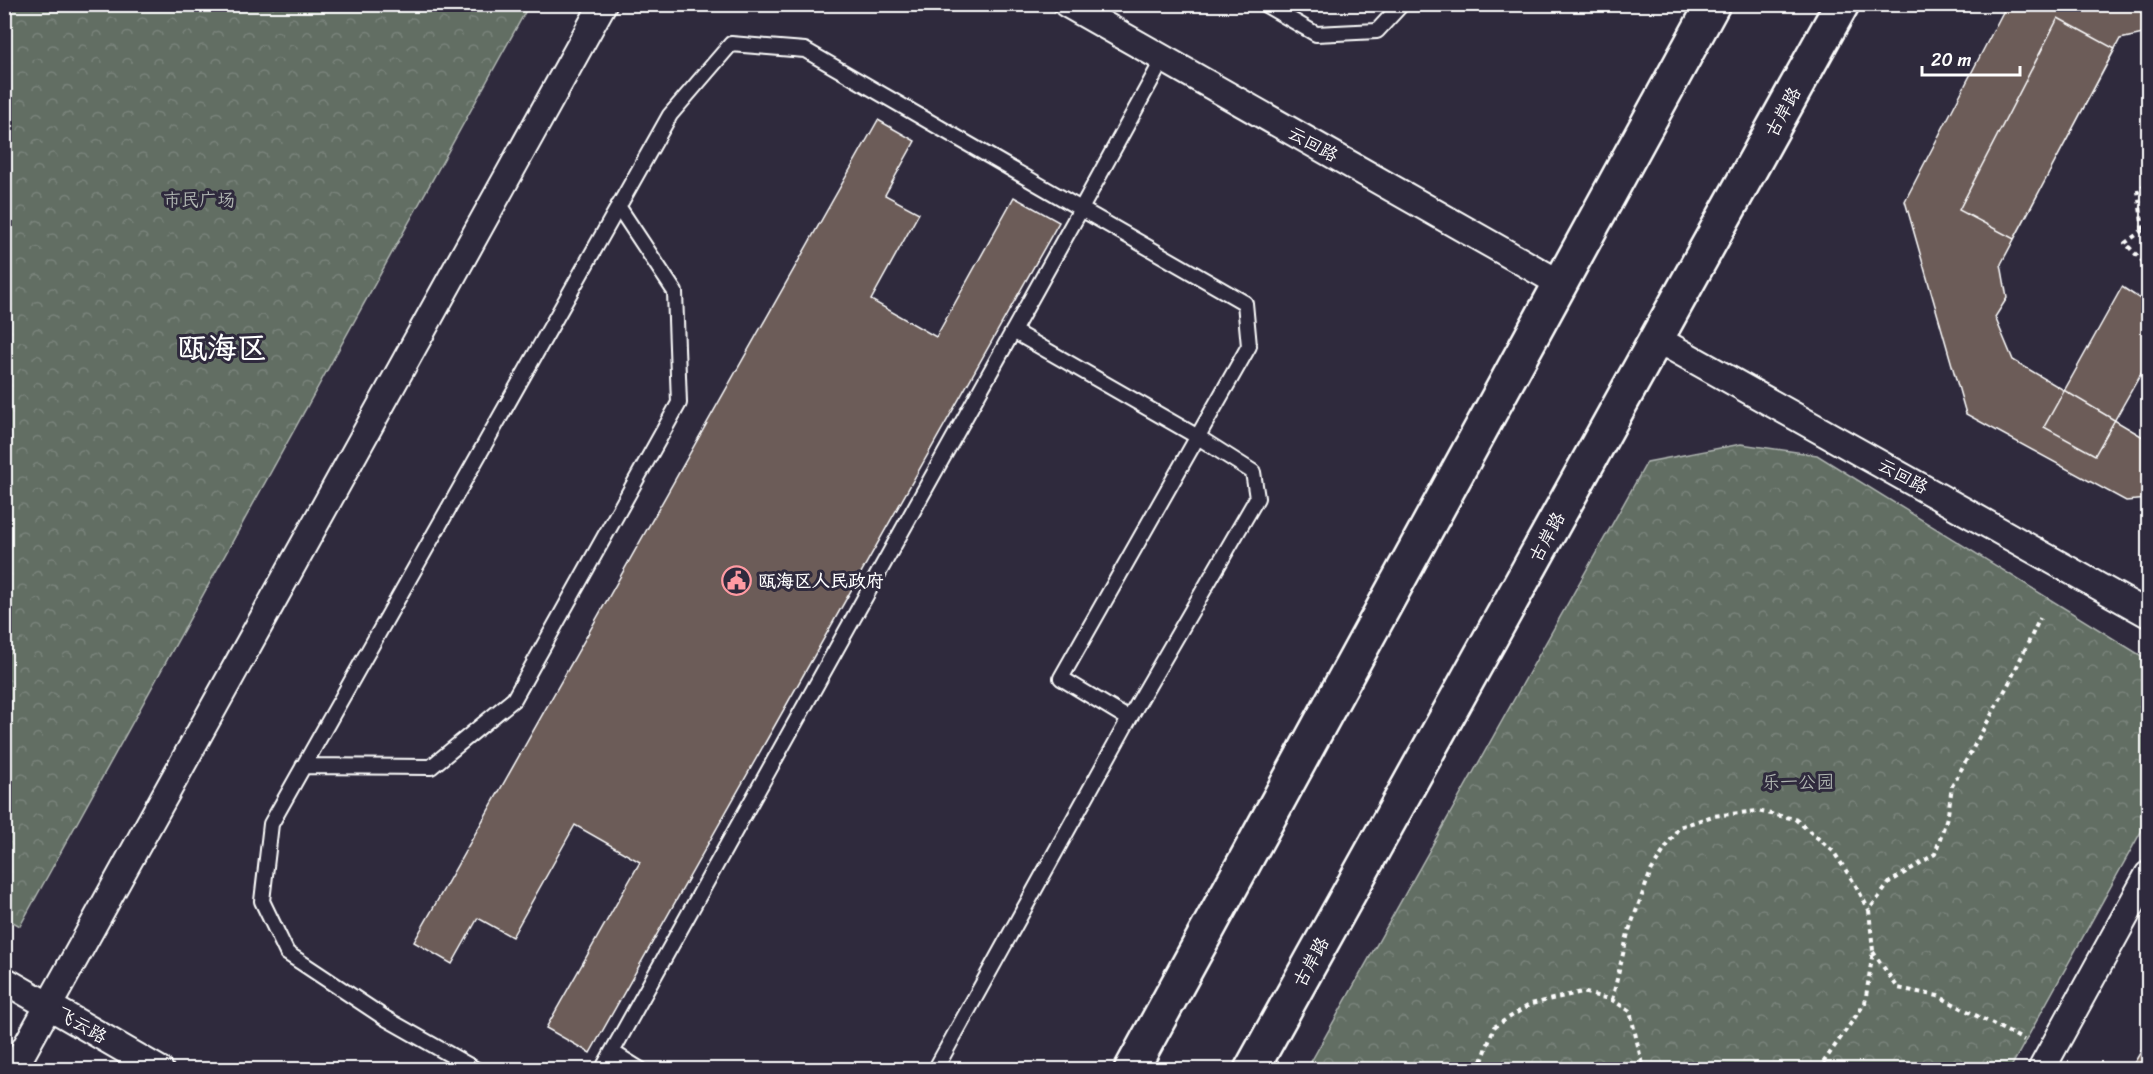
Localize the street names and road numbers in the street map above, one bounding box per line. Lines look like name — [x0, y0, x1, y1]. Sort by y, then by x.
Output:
street label: 古岸路 — [1756, 81, 1810, 143]
street label: 云回路 — [1282, 117, 1344, 171]
street label: 云回路 — [1872, 449, 1934, 503]
street label: 古岸路 — [1520, 506, 1574, 568]
street label: 古岸路 — [1284, 931, 1338, 993]
street label: 飞云路 — [51, 998, 113, 1052]

